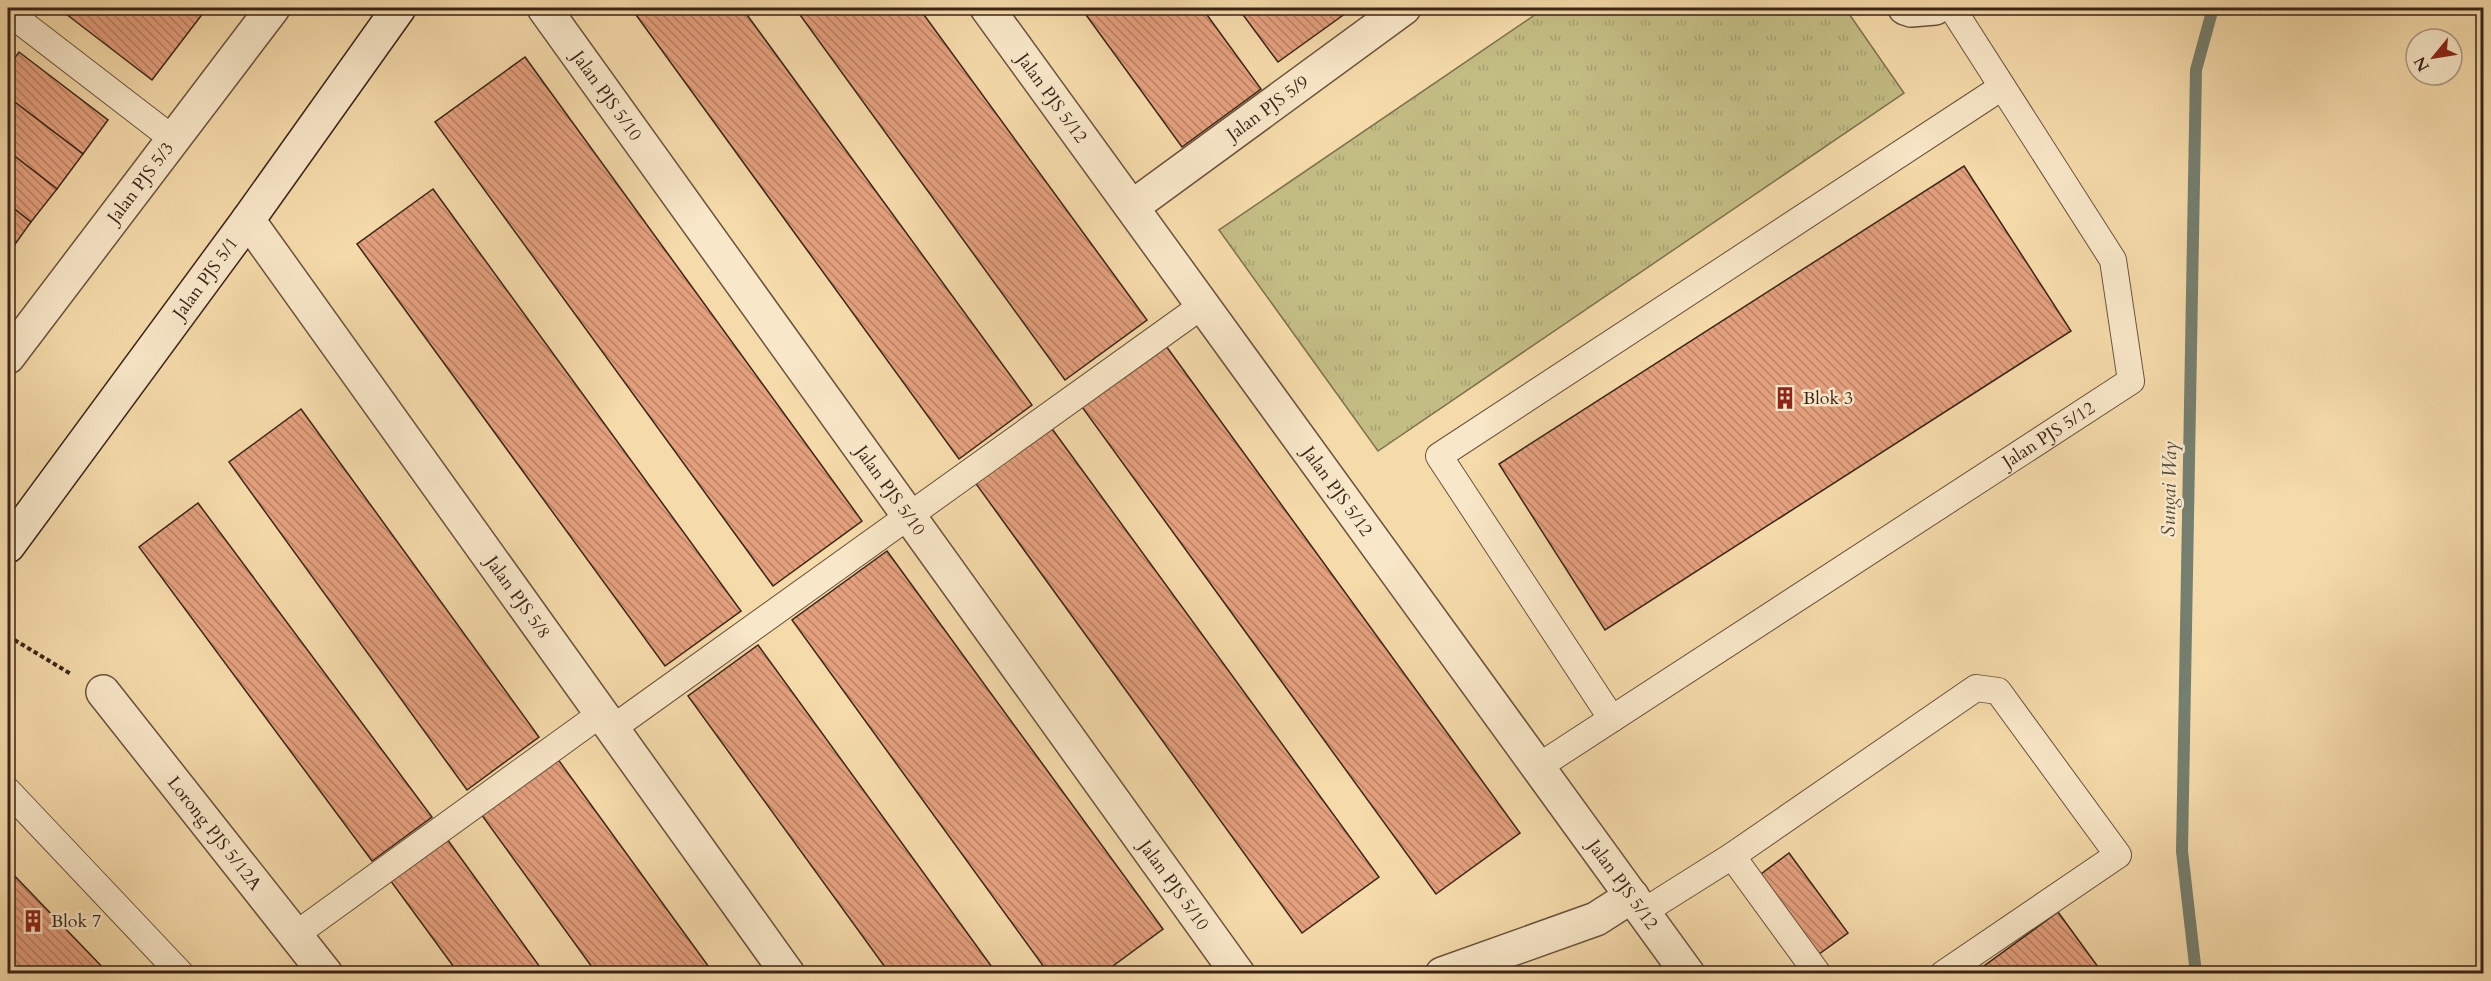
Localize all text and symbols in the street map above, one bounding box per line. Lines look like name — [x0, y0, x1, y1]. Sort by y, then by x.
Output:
north arrow — [2404, 27, 2464, 87]
street label: Jalan PJS 5/10 — [564, 43, 648, 146]
street label: Jalan PJS 5/12 — [1009, 45, 1093, 148]
text: N — [2409, 52, 2435, 76]
street label: Jalan PJS 5/9 — [1219, 69, 1314, 148]
street label: Jalan PJS 5/3 — [100, 137, 180, 231]
street label: Jalan PJS 5/1 — [165, 232, 244, 326]
building icon: Blok 3 — [1772, 385, 1798, 411]
place label: Blok 3 — [1803, 386, 1853, 411]
street label: Jalan PJS 5/12 — [1995, 396, 2099, 476]
street label: Jalan PJS 5/10 — [848, 438, 932, 541]
street label: Jalan PJS 5/12 — [1295, 439, 1379, 541]
water label: Sungai Way — [2155, 441, 2183, 537]
street label: Jalan PJS 5/8 — [478, 548, 556, 644]
street label: Lorong PJS 5/12A — [162, 771, 268, 896]
street label: Jalan PJS 5/12 — [1580, 832, 1664, 935]
street label: Jalan PJS 5/10 — [1131, 833, 1215, 935]
building icon: Blok 7 — [20, 908, 46, 934]
place label: Blok 7 — [51, 909, 101, 934]

